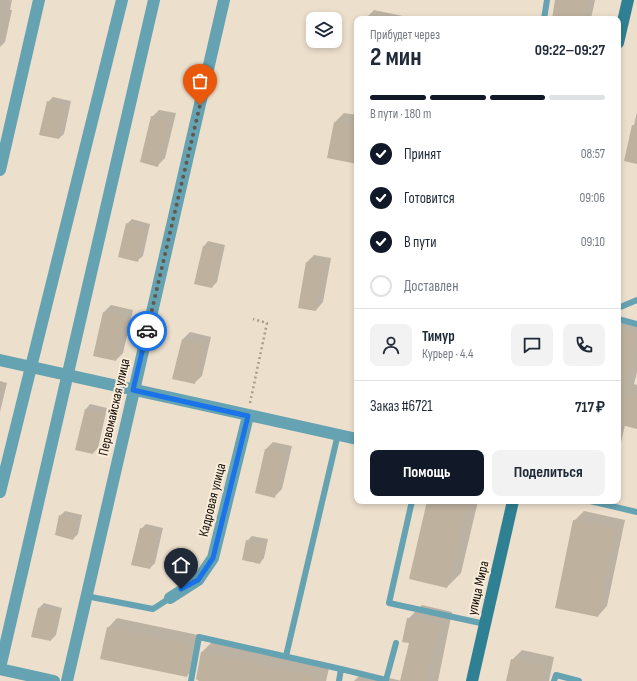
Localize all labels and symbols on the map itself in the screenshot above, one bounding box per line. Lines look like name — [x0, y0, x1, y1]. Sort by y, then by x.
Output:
pin — [183, 64, 217, 105]
courier — [127, 311, 167, 351]
street label: Первомайская улица — [95, 357, 133, 457]
street label: Кадровая улица — [195, 461, 229, 539]
pin — [164, 548, 198, 589]
street label: улица Мира — [463, 559, 493, 617]

